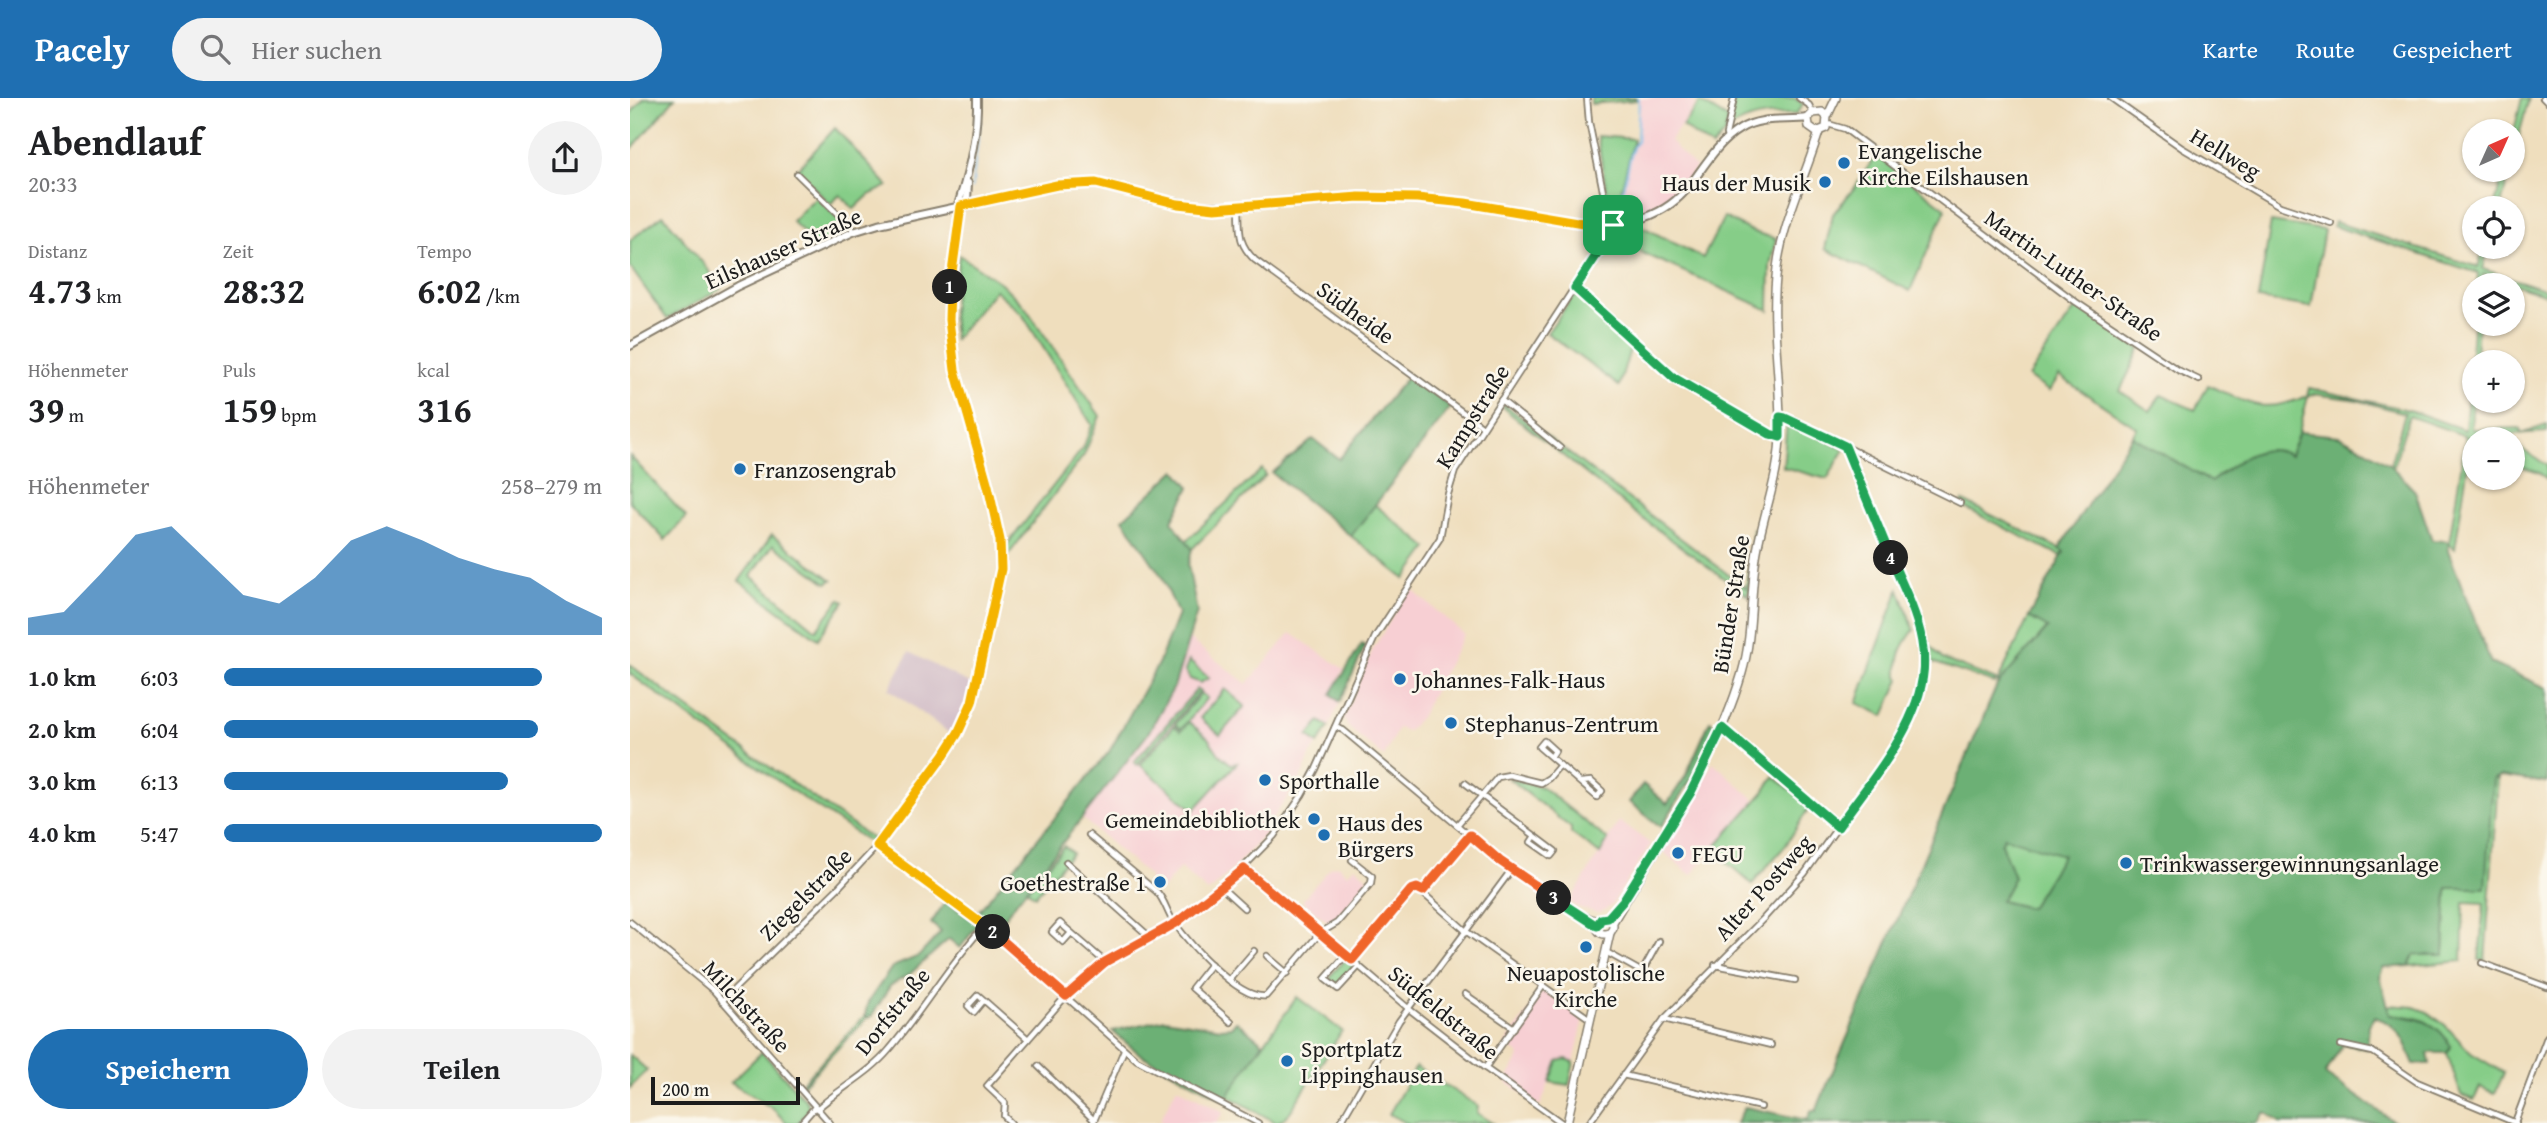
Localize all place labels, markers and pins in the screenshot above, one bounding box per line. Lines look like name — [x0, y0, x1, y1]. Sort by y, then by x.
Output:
place label: Evangelische Kirche Eilshausen — [1858, 134, 2029, 193]
marker: Evangelische Kirche Eilshausen — [1836, 155, 1852, 171]
place label: Haus der Musik — [1662, 166, 1811, 199]
marker: Haus der Musik — [1817, 174, 1833, 190]
pin — [1583, 195, 1643, 255]
pin: 1 — [932, 270, 968, 304]
place label: Franzosengrab — [754, 453, 896, 486]
marker: Franzosengrab — [732, 461, 748, 477]
pin: 4 — [1874, 540, 1908, 575]
place label: Johannes-Falk-Haus — [1411, 663, 1605, 696]
marker: Johannes-Falk-Haus — [1392, 671, 1408, 687]
place label: Stephanus-Zentrum — [1465, 707, 1659, 740]
marker: Stephanus-Zentrum — [1443, 715, 1459, 731]
place label: Sporthalle — [1279, 764, 1379, 797]
marker: Sporthalle — [1257, 772, 1273, 788]
place label: Gemeindebibliothek — [1105, 803, 1300, 836]
place label: Haus des Bürgers — [1338, 806, 1423, 865]
marker: Gemeindebibliothek — [1306, 811, 1322, 827]
marker: Haus des Bürgers — [1316, 827, 1332, 843]
place label: FEGU — [1692, 837, 1744, 870]
marker: FEGU — [1670, 845, 1686, 861]
place label: Trinkwassergewinnungsanlage — [2140, 847, 2439, 880]
marker: Trinkwassergewinnungsanlage — [2118, 855, 2134, 871]
place label: Goethestraße 1 — [1000, 866, 1146, 899]
marker: Goethestraße 1 — [1152, 874, 1168, 890]
pin: 3 — [1536, 880, 1572, 916]
pin: 2 — [976, 914, 1010, 950]
marker: Neuapostolische Kirche — [1578, 939, 1594, 955]
place label: Neuapostolische Kirche — [1507, 956, 1665, 1015]
place label: Sportplatz Lippinghausen — [1301, 1032, 1443, 1091]
marker: Sportplatz Lippinghausen — [1279, 1053, 1295, 1069]

